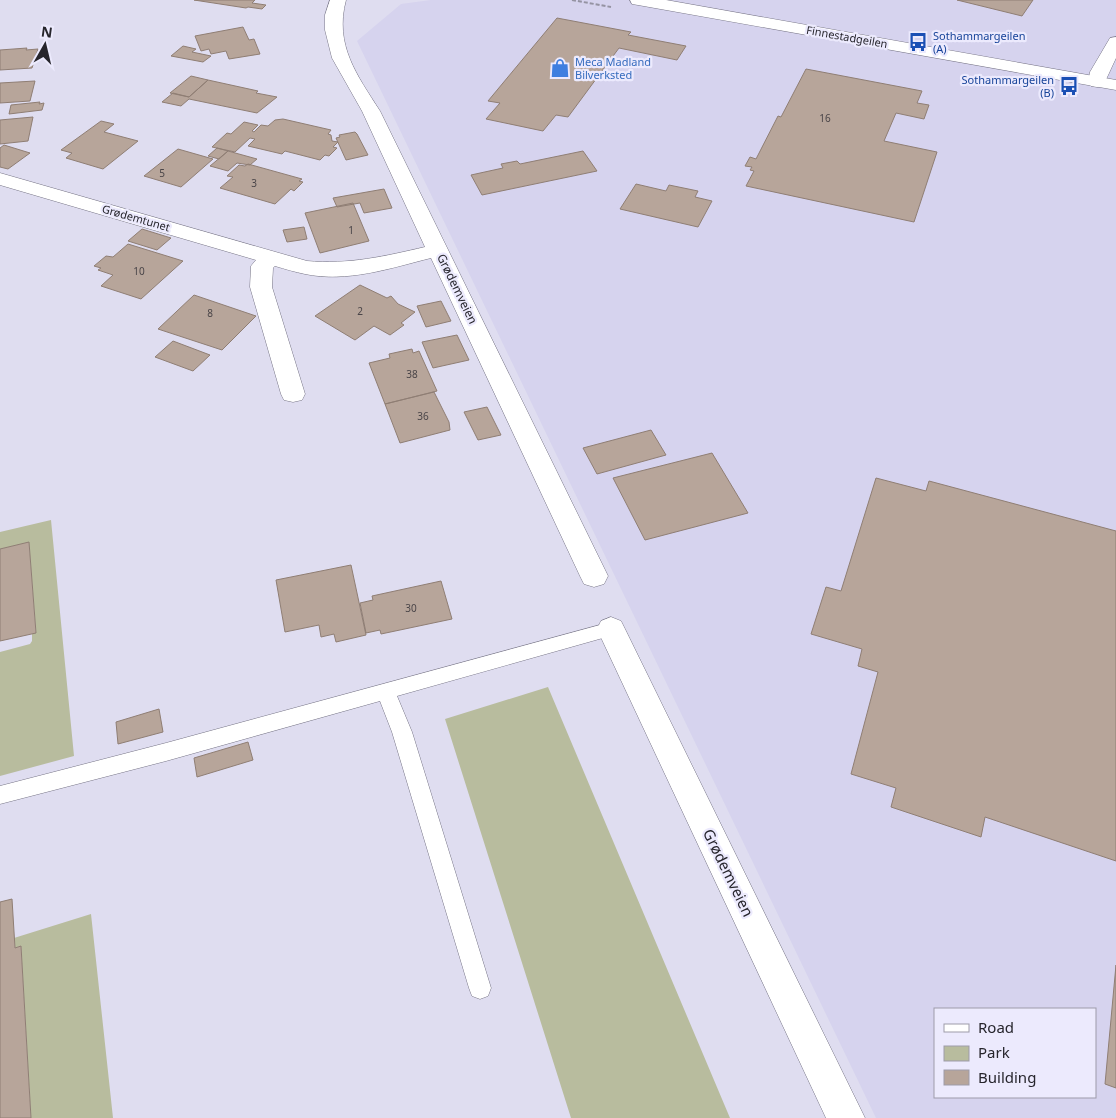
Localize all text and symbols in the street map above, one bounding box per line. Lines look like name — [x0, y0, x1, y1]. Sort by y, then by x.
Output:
north arrow — [20, 20, 70, 70]
text: N — [40, 21, 54, 42]
street label: Finnestadgeilen — [805, 22, 889, 51]
place label: Sothammargeilen (A) — [933, 28, 1025, 56]
bus stop icon: Sothammargeilen (A) — [907, 31, 929, 53]
place label: Meca Madland Bilverksted — [575, 54, 651, 82]
shop icon: Meca Madland Bilverksted — [549, 57, 571, 79]
place label: Sothammargeilen (B) — [962, 72, 1054, 100]
bus stop icon: Sothammargeilen (B) — [1058, 75, 1080, 97]
house number: 16 — [819, 111, 831, 125]
house number: 5 — [159, 166, 165, 180]
house number: 3 — [251, 176, 257, 190]
street label: Grødemtunet — [100, 201, 172, 234]
house number: 1 — [348, 223, 354, 237]
street label: Grødemveien — [433, 251, 482, 327]
house number: 10 — [133, 264, 145, 278]
house number: 2 — [357, 304, 363, 318]
house number: 8 — [207, 306, 213, 320]
house number: 38 — [406, 367, 418, 381]
house number: 36 — [417, 409, 429, 423]
house number: 30 — [405, 601, 417, 615]
street label: Grødemveien — [699, 825, 759, 920]
legend — [934, 1008, 1096, 1098]
text: Road — [978, 1017, 1014, 1037]
text: Park — [978, 1042, 1010, 1062]
text: Building — [978, 1067, 1036, 1087]

